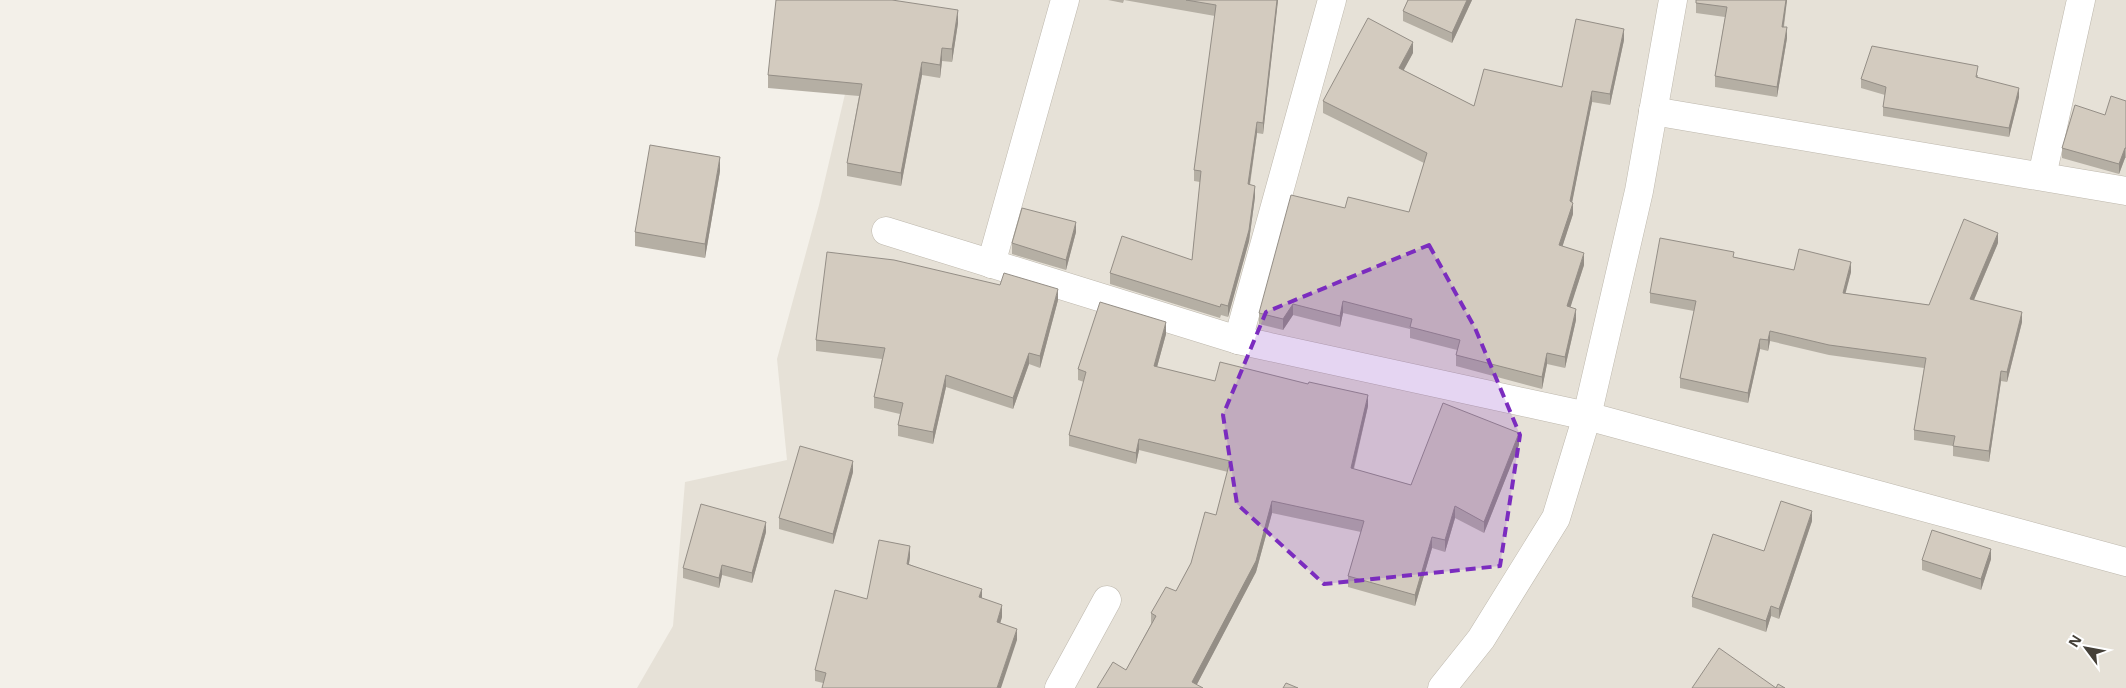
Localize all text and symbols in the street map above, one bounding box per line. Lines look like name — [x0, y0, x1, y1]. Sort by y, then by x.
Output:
north arrow — [2061, 623, 2111, 673]
text: N — [2063, 631, 2086, 651]

